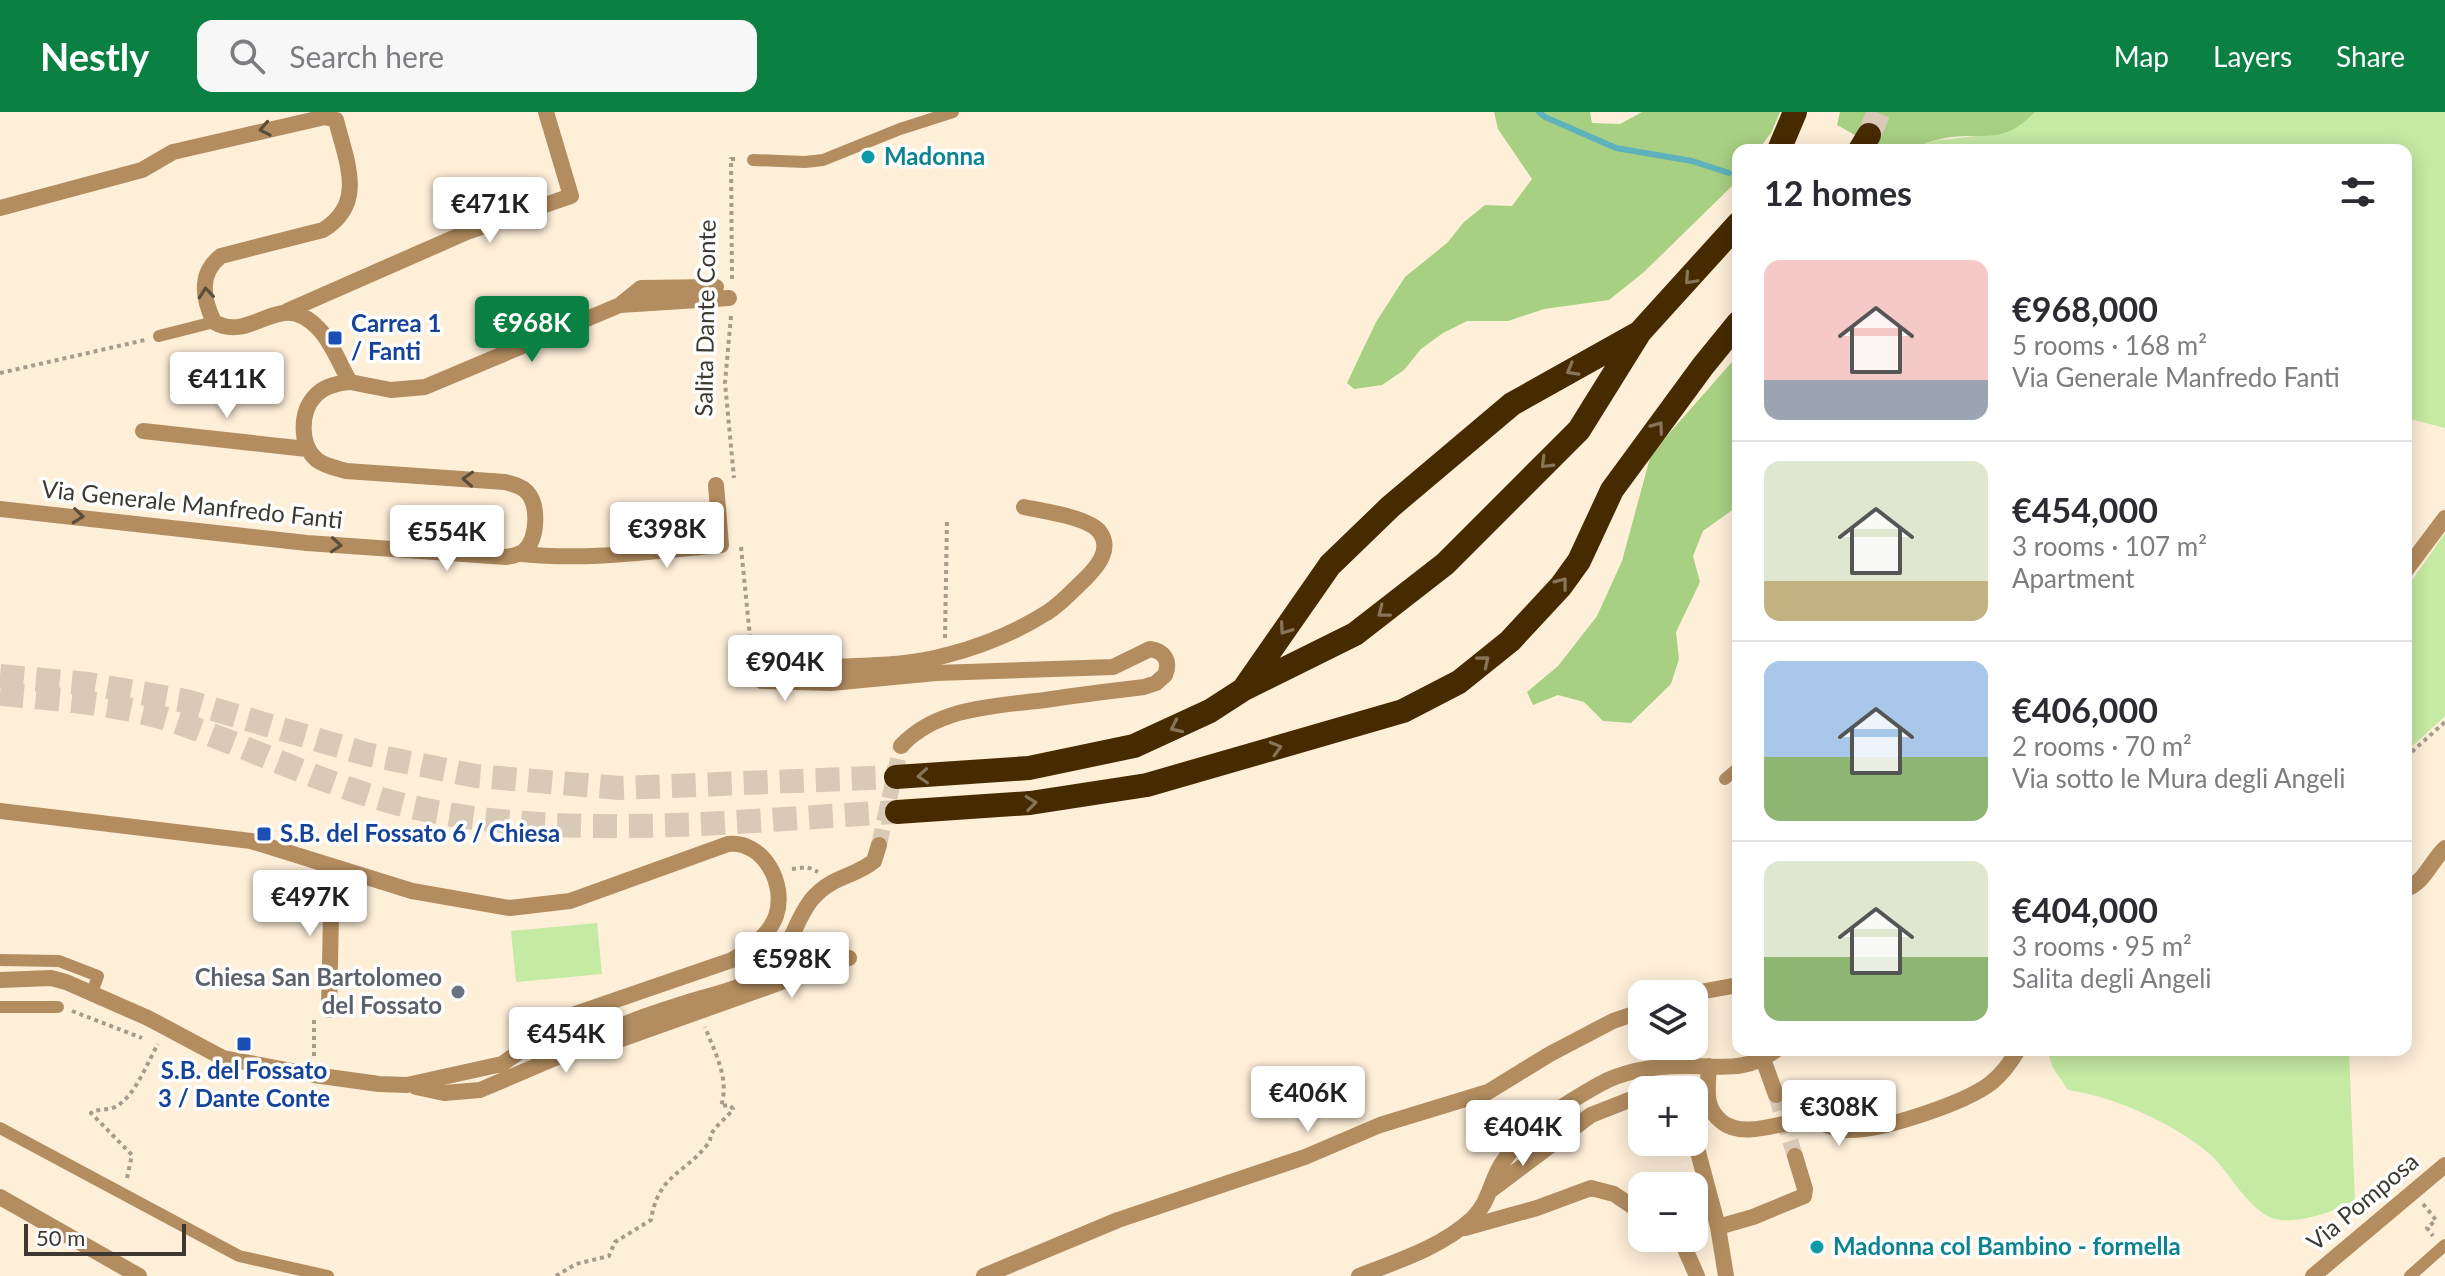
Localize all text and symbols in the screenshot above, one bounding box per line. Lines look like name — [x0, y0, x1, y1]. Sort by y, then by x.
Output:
search box — [197, 20, 757, 92]
text: Nestly — [40, 33, 149, 79]
icon: search — [225, 34, 269, 78]
text: Search here — [289, 38, 444, 74]
text: Map — [2114, 39, 2169, 73]
text: Layers — [2213, 39, 2292, 73]
text: Share — [2336, 39, 2405, 73]
one-way arrow — [259, 120, 272, 137]
place label: Madonna — [884, 141, 985, 170]
marker: Madonna — [859, 148, 877, 166]
icon: filters — [2336, 170, 2380, 214]
text: 12 homes — [1764, 172, 1912, 213]
pin: €471K — [434, 177, 546, 245]
text: €471K — [451, 187, 529, 219]
street label: Salita Dante Conte — [688, 219, 721, 417]
one-way arrow — [1685, 269, 1699, 284]
one-way arrow — [198, 286, 215, 299]
text: €968,000 — [2012, 288, 2158, 329]
icon: home — [1828, 292, 1924, 388]
pin: €968K — [476, 296, 588, 364]
text: €968K — [493, 306, 571, 338]
place label: Carrea 1 / Fanti — [351, 308, 441, 365]
marker: Carrea 1 / Fanti — [326, 329, 344, 347]
text: 5 rooms · 168 m² — [2012, 329, 2207, 361]
pin: €411K — [171, 352, 283, 420]
one-way arrow — [1566, 360, 1581, 376]
text: Via Generale Manfredo Fanti — [2012, 361, 2340, 393]
text: €411K — [188, 362, 266, 394]
one-way arrow — [1648, 422, 1663, 436]
one-way arrow — [1541, 454, 1555, 468]
one-way arrow — [461, 471, 474, 488]
street label: Via Generale Manfredo Fanti — [40, 473, 344, 534]
text: €454,000 — [2012, 489, 2158, 530]
icon: home — [1828, 493, 1924, 589]
pin: €398K — [611, 502, 723, 570]
pin: €554K — [391, 505, 503, 573]
one-way arrow — [72, 508, 85, 525]
text: €398K — [628, 512, 706, 544]
text: €554K — [408, 515, 486, 547]
text: 3 rooms · 107 m² — [2012, 530, 2207, 562]
one-way arrow — [330, 536, 343, 553]
text: Apartment — [2012, 562, 2135, 594]
one-way arrow — [1552, 578, 1567, 592]
one-way arrow — [1377, 602, 1392, 616]
one-way arrow — [1280, 621, 1295, 635]
pin: €904K — [729, 635, 841, 703]
text: €904K — [746, 645, 824, 677]
one-way arrow — [1475, 657, 1490, 671]
text: €406,000 — [2012, 689, 2158, 730]
icon: home — [1828, 693, 1924, 789]
one-way arrow — [1170, 717, 1185, 733]
text: 2 rooms · 70 m² — [2012, 730, 2192, 762]
one-way arrow — [1269, 741, 1283, 757]
text: Via sotto le Mura degli Angeli — [2012, 762, 2345, 794]
one-way arrow — [916, 767, 929, 784]
one-way arrow — [1025, 794, 1038, 811]
place label: S.B. del Fossato 6 / Chiesa — [280, 818, 560, 847]
marker: S.B. del Fossato 6 / Chiesa — [255, 825, 273, 843]
pin: €497K — [254, 870, 366, 938]
text: €497K — [271, 880, 349, 912]
text: €404,000 — [2012, 889, 2158, 930]
icon: home — [1828, 893, 1924, 989]
text: 3 rooms · 95 m² — [2012, 930, 2192, 962]
pin: €598K — [736, 932, 848, 1000]
text: €598K — [753, 942, 831, 974]
place label: Chiesa San Bartolomeo del Fossato — [195, 962, 442, 1019]
text: Salita degli Angeli — [2012, 962, 2212, 994]
map controls — [1628, 980, 1708, 1252]
button: layers — [1628, 980, 1708, 1060]
marker: Chiesa San Bartolomeo del Fossato — [449, 983, 467, 1001]
pin: €454K — [510, 1007, 622, 1075]
text: €454K — [527, 1017, 605, 1049]
marker: S.B. del Fossato 3 / Dante Conte — [235, 1035, 253, 1053]
place label: S.B. del Fossato 3 / Dante Conte — [158, 1055, 330, 1112]
pin: €406K — [1252, 1066, 1364, 1134]
text: €406K — [1269, 1076, 1347, 1108]
button: + — [1628, 1076, 1708, 1156]
pin: €308K — [1783, 1080, 1895, 1148]
text: €308K — [1800, 1090, 1878, 1122]
pin: €404K — [1467, 1100, 1579, 1168]
text: €404K — [1484, 1110, 1562, 1142]
street label: Via Pomposa — [2300, 1146, 2424, 1256]
button: − — [1628, 1172, 1708, 1252]
scale bar — [24, 1220, 186, 1256]
text: 50 m — [36, 1224, 85, 1251]
place label: Madonna col Bambino - formella — [1833, 1231, 2181, 1260]
marker: Madonna col Bambino - formella — [1808, 1238, 1826, 1256]

